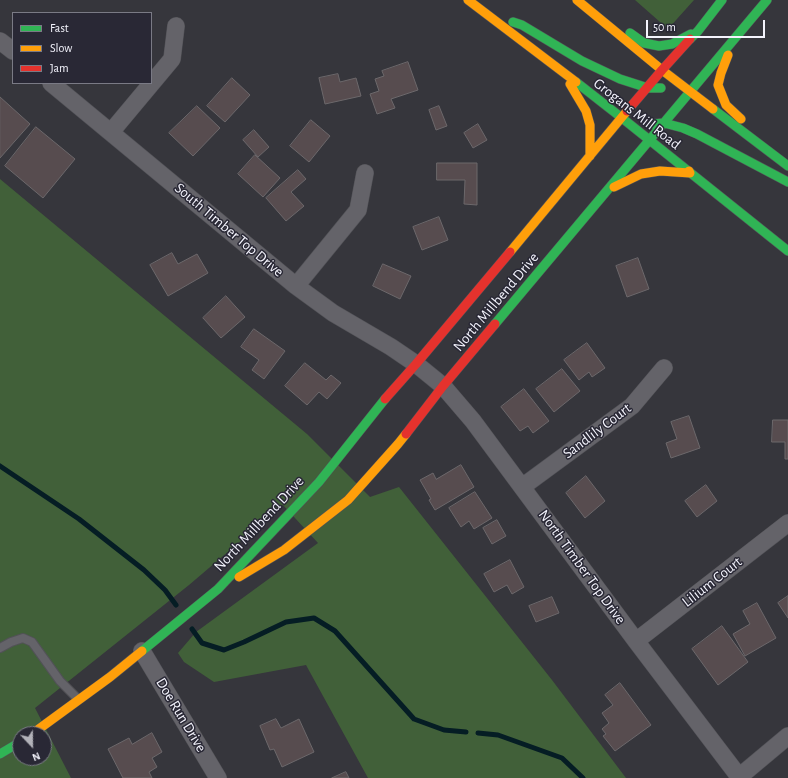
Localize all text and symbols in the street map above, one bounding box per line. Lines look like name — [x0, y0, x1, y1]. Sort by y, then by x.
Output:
legend — [12, 12, 152, 84]
scale bar — [648, 12, 767, 38]
text: 50 m — [653, 21, 676, 33]
text: Fast — [50, 22, 69, 34]
text: Slow — [50, 42, 72, 54]
text: Jam — [50, 62, 69, 74]
street label: Grogans Mill Road — [590, 74, 684, 154]
street label: South Timber Top Drive — [171, 179, 287, 281]
street label: North Millbend Drive — [449, 249, 543, 355]
street label: Sandlily Court — [559, 399, 635, 463]
street label: North Millbend Drive — [210, 473, 308, 575]
street label: North Timber Top Drive — [534, 506, 630, 628]
street label: Lilium Court — [678, 553, 746, 611]
street label: Doe Run Drive — [152, 675, 210, 755]
north arrow — [12, 726, 52, 766]
text: N — [31, 750, 42, 763]

